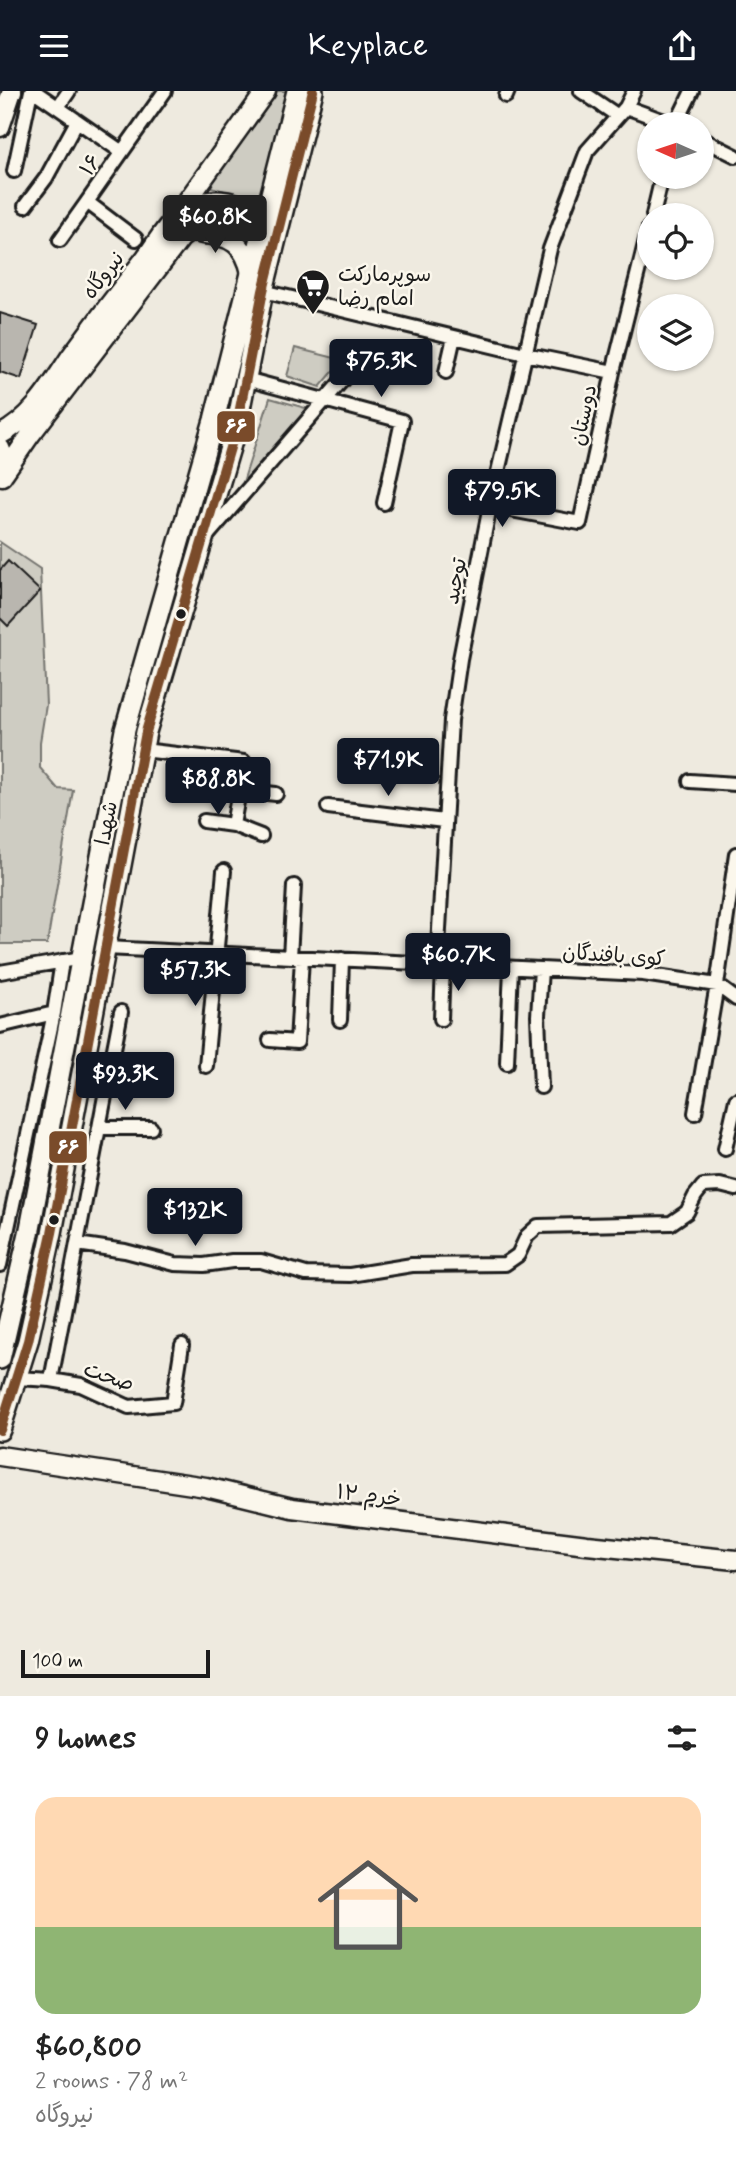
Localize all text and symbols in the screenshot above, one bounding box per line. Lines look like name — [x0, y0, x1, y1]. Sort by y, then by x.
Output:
text: Keyplace — [308, 25, 428, 67]
icon: menu — [35, 27, 73, 65]
icon: share — [663, 27, 701, 65]
north arrow — [637, 112, 714, 189]
map controls — [637, 112, 714, 371]
street label: ۱۶ — [74, 149, 108, 182]
pin: $60.8K — [158, 195, 272, 255]
text: $60.8K — [179, 203, 251, 233]
button: locate — [637, 203, 714, 280]
street label: نیروگاه — [76, 246, 131, 305]
place label: سوپرمارکت امام رضا — [338, 261, 431, 314]
supermarket icon: سوپرمارکت امام رضا — [294, 267, 332, 316]
button: layers — [637, 294, 714, 371]
pin: $75.3K — [324, 339, 438, 399]
text: $75.3K — [345, 347, 417, 377]
street label: دوستان — [564, 382, 604, 448]
line badge: ۶۶ — [216, 410, 256, 443]
text: ۶۶ — [225, 415, 247, 440]
pin: $79.5K — [445, 469, 559, 529]
text: $79.5K — [464, 477, 540, 507]
street label: توحید — [438, 555, 474, 607]
unlabelled marker — [174, 607, 188, 621]
pin: $71.9K — [331, 739, 445, 798]
text: $71.9K — [353, 746, 423, 776]
pin: $88.8K — [161, 757, 275, 817]
text: $88.8K — [181, 765, 255, 795]
street label: شهدا — [89, 799, 125, 848]
pin: $60.7K — [401, 933, 515, 993]
street label: کوی بافندگان — [562, 938, 666, 974]
text: $60.7K — [421, 941, 495, 971]
pin: $57.3K — [138, 949, 252, 1008]
text: $57.3K — [160, 956, 230, 986]
pin: $93.3K — [68, 1053, 182, 1112]
text: $93.3K — [92, 1060, 158, 1090]
line badge: ۶۶ — [48, 1130, 88, 1164]
text: ۶۶ — [57, 1136, 79, 1161]
pin: $132K — [146, 1189, 244, 1248]
text: $132K — [163, 1196, 227, 1226]
unlabelled marker — [47, 1213, 61, 1227]
street label: صحت — [80, 1355, 138, 1399]
street label: خرم ۱۲ — [335, 1478, 403, 1515]
scale bar — [21, 1647, 210, 1679]
text: 100 m — [32, 1649, 83, 1674]
text: 9 homes — [35, 1719, 136, 1758]
icon: filters — [663, 1719, 701, 1757]
icon: home — [305, 1842, 431, 1968]
text: $60,800 — [35, 2028, 142, 2067]
text: 2 rooms · 78 m² — [35, 2067, 188, 2097]
text: نیروگاه — [35, 2101, 93, 2131]

